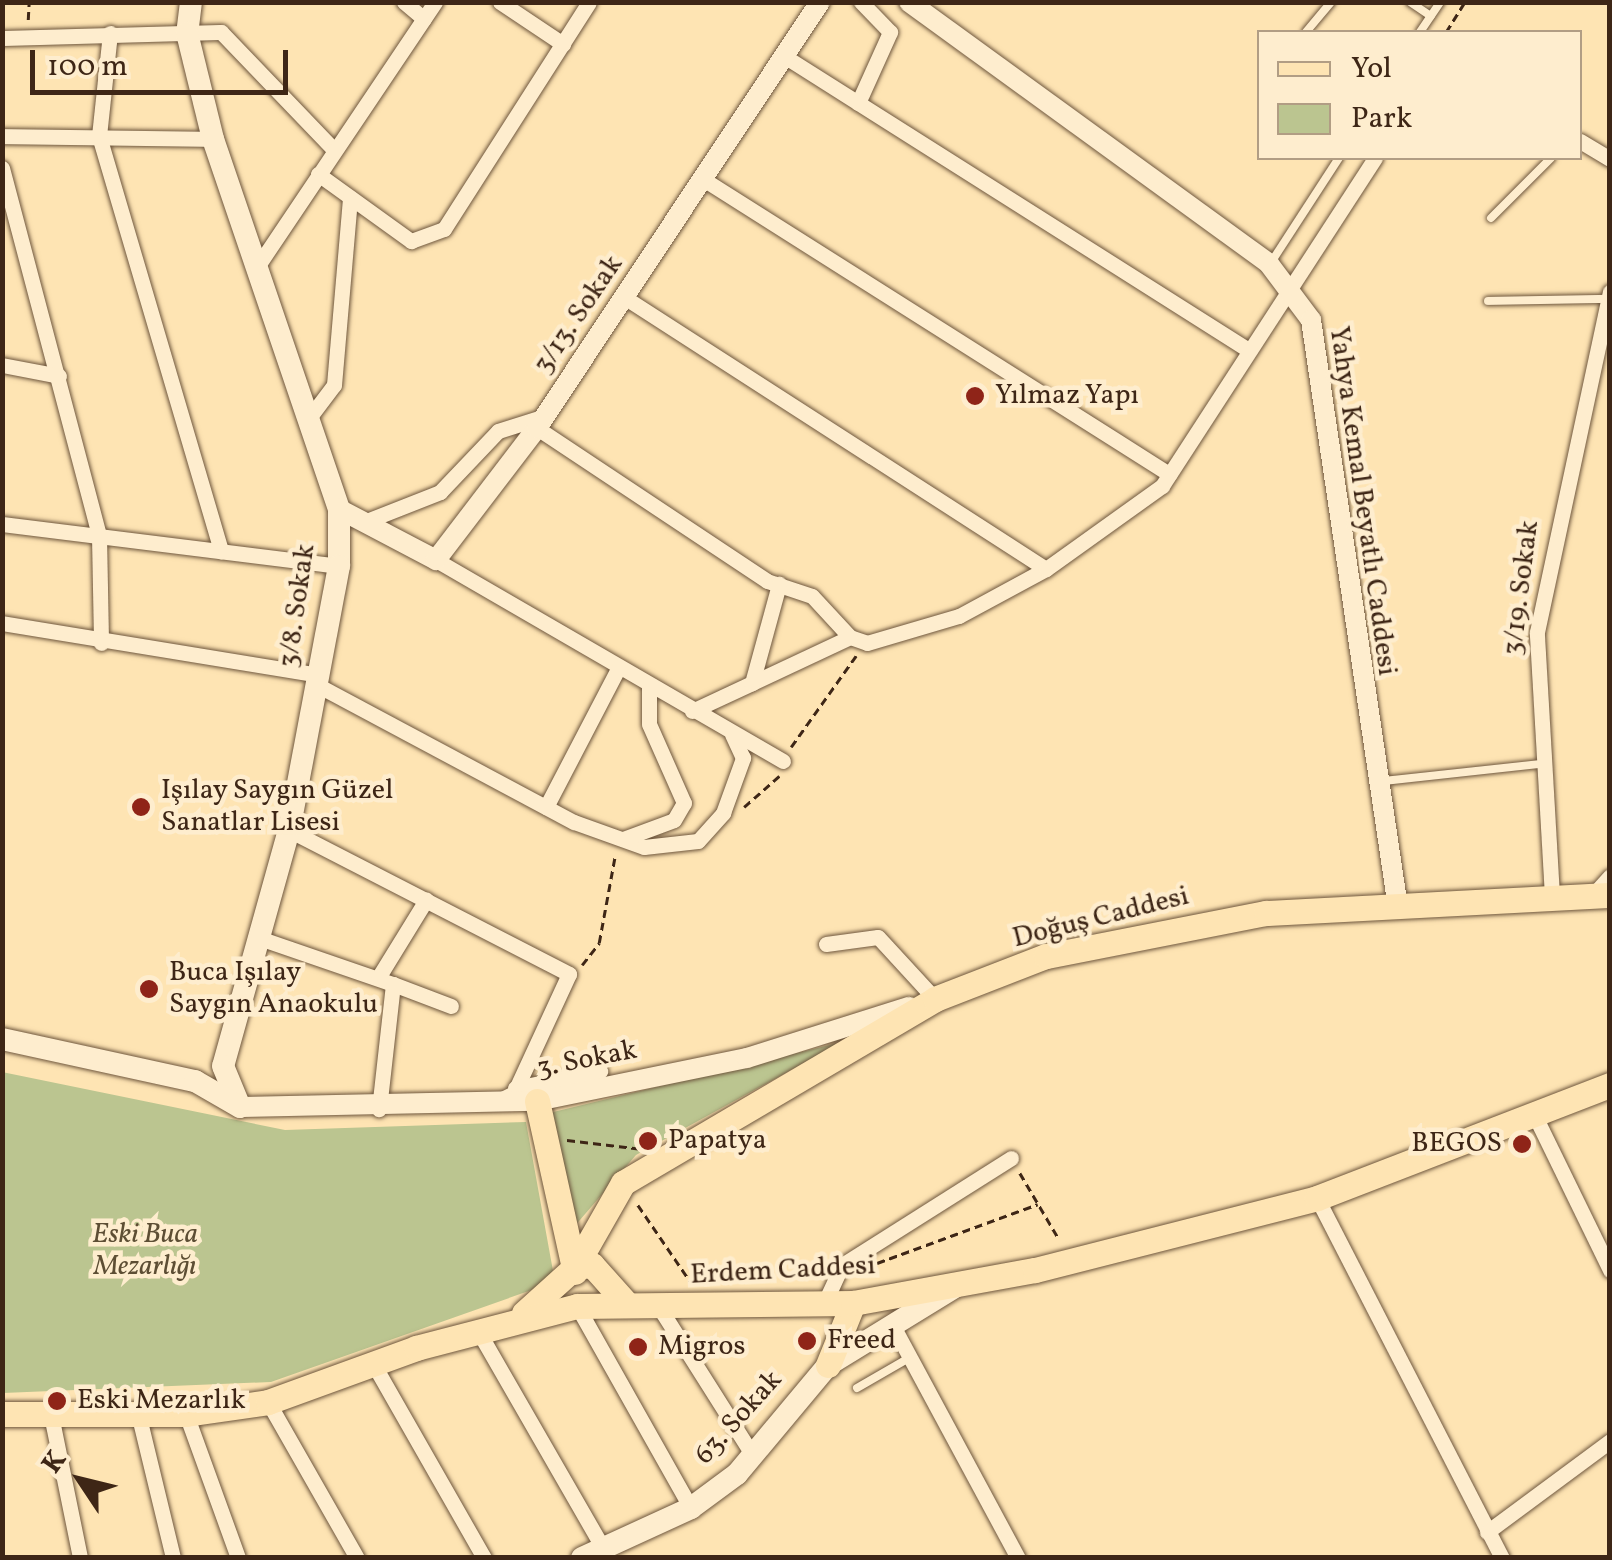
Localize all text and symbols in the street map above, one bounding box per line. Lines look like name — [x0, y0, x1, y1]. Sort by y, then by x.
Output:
scale bar — [35, 30, 292, 92]
legend — [1257, 30, 1582, 160]
text: 100 m — [47, 46, 128, 88]
text: Yol — [1351, 48, 1392, 90]
text: Park — [1351, 98, 1412, 140]
street label: 3/13. Sokak — [527, 249, 631, 381]
street label: Yahya Kemal Beyatlı Caddesi — [1321, 324, 1403, 678]
place label: Yılmaz Yapı — [995, 379, 1140, 413]
marker: Yılmaz Yapı — [964, 385, 986, 407]
street label: 3/19. Sokak — [1497, 519, 1547, 657]
street label: 3/8. Sokak — [273, 542, 323, 670]
place label: Işılay Saygın Güzel Sanatlar Lisesi — [161, 774, 394, 840]
marker: Işılay Saygın Güzel Sanatlar Lisesi — [130, 796, 152, 818]
street label: Doğuş Caddesi — [1009, 880, 1193, 956]
place label: Buca Işılay Saygın Anaokulu — [169, 956, 378, 1022]
marker: Buca Işılay Saygın Anaokulu — [138, 978, 160, 1000]
street label: 3. Sokak — [534, 1034, 640, 1086]
place label: Papatya — [668, 1124, 767, 1158]
place label: BEGOS — [1411, 1127, 1502, 1161]
marker: Papatya — [637, 1130, 659, 1152]
marker: BEGOS — [1511, 1133, 1533, 1155]
park label: Eski Buca Mezarlığı — [92, 1218, 198, 1284]
street label: Erdem Caddesi — [689, 1249, 877, 1293]
place label: Freed — [827, 1324, 896, 1358]
place label: Migros — [658, 1330, 745, 1364]
marker: Freed — [796, 1330, 818, 1352]
marker: Migros — [627, 1336, 649, 1358]
street label: 63. Sokak — [688, 1364, 790, 1472]
place label: Eski Mezarlık — [77, 1384, 246, 1418]
marker: Eski Mezarlık — [46, 1390, 68, 1412]
north arrow — [30, 1430, 130, 1530]
text: K — [33, 1443, 77, 1482]

